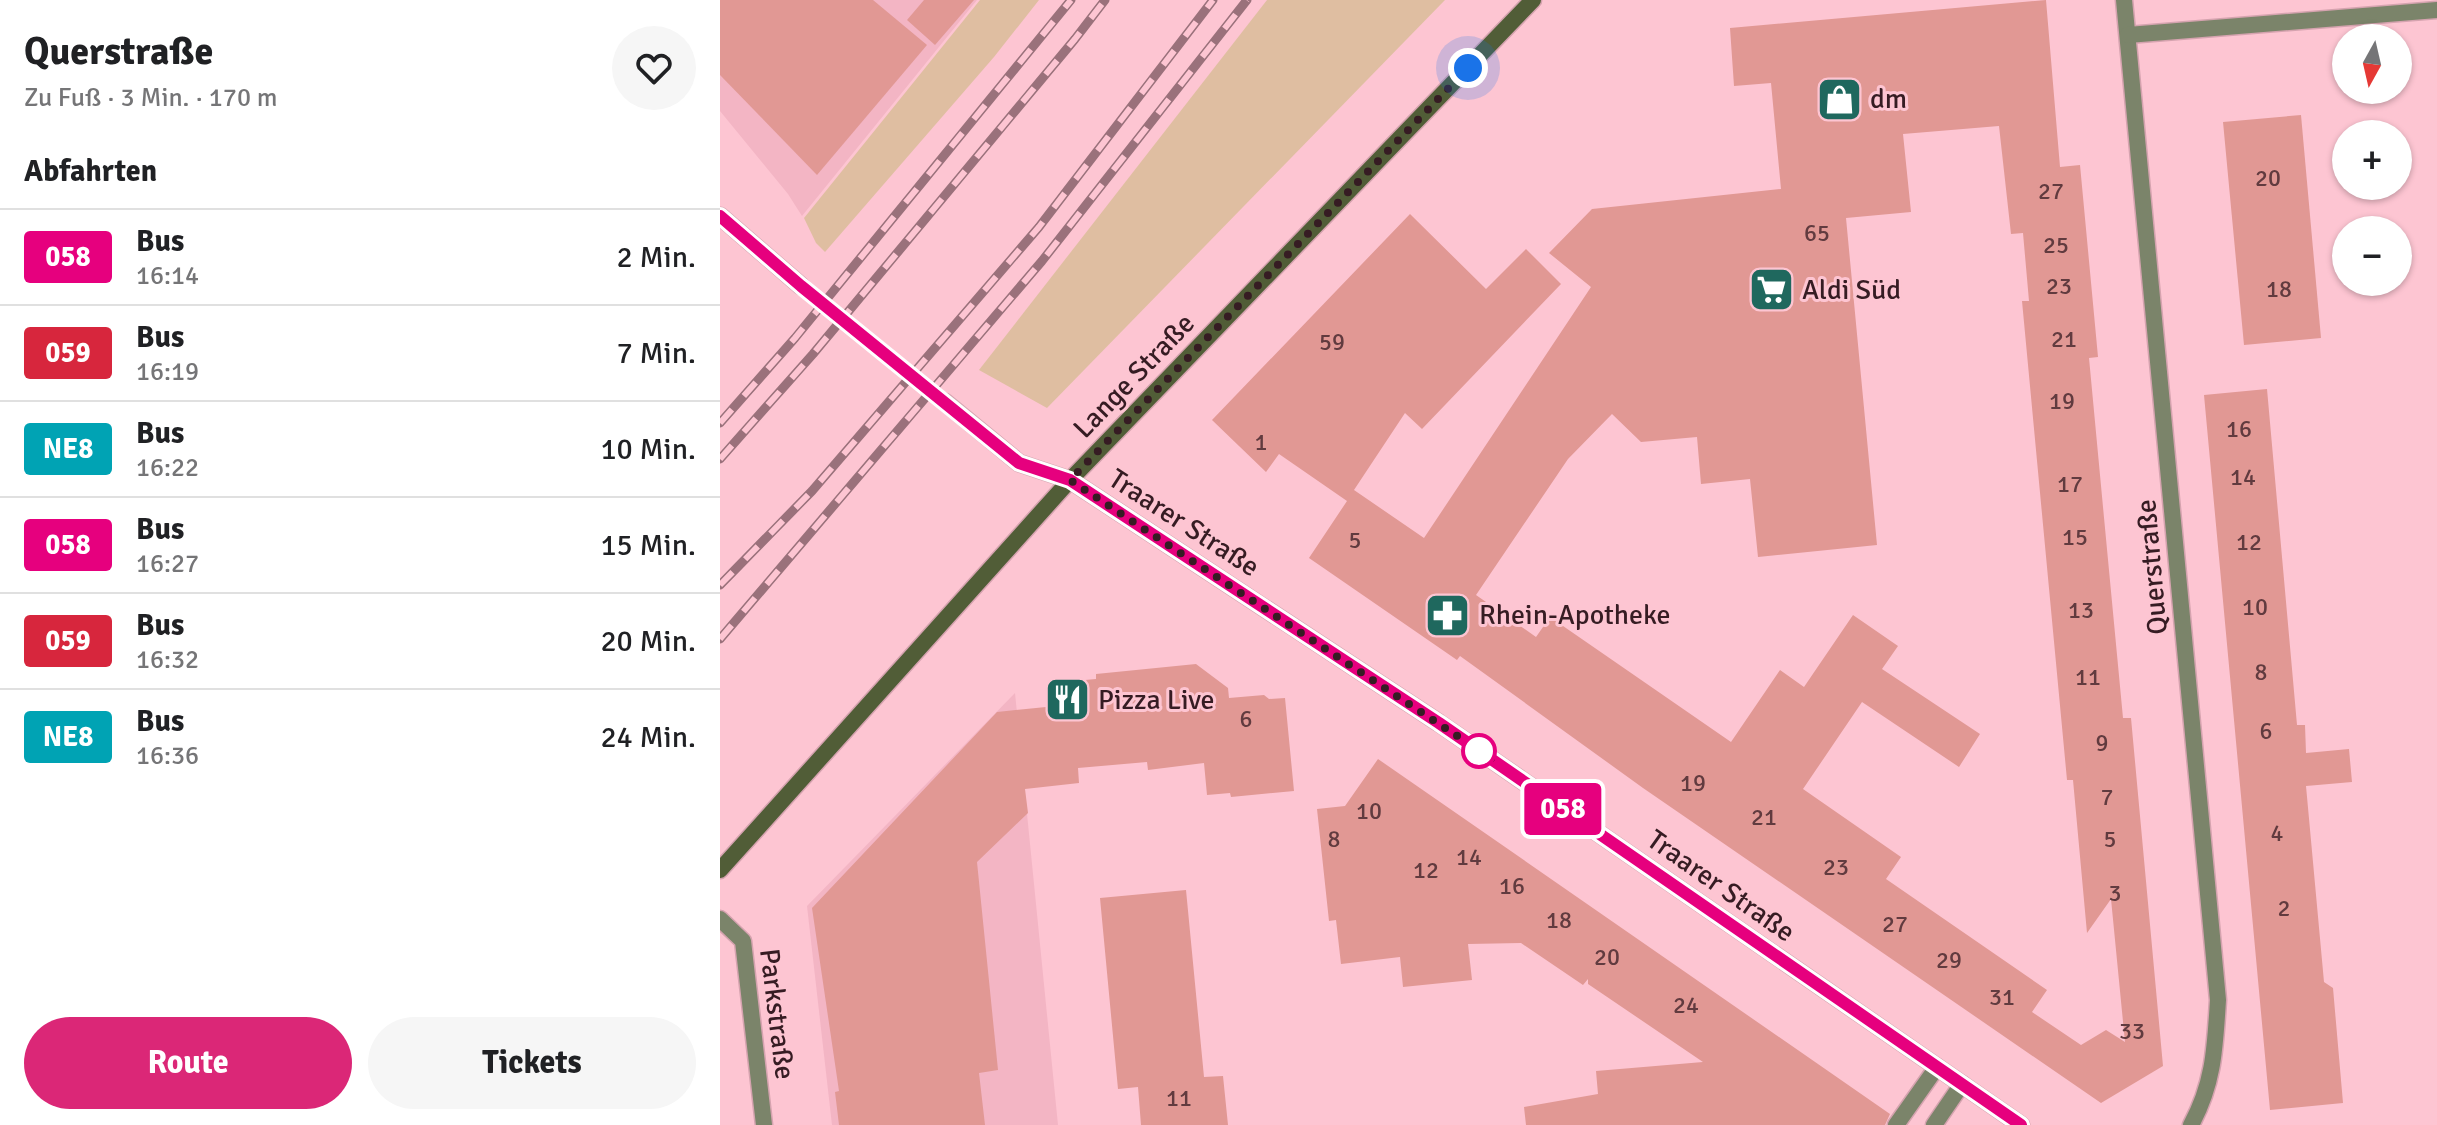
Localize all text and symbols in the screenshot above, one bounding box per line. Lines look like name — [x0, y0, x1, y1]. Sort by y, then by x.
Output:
north arrow — [2332, 24, 2412, 104]
map controls — [2332, 24, 2412, 296]
button: heart — [612, 26, 696, 110]
text: Querstraße — [24, 28, 213, 75]
your location — [1448, 48, 1488, 88]
shop icon: dm — [1815, 75, 1863, 123]
text: Zu Fuß · 3 Min. · 170 m — [24, 82, 277, 114]
place label: dm — [1870, 82, 1907, 116]
button: + — [2332, 120, 2412, 200]
text: Abfahrten — [24, 153, 157, 190]
house number: 20 — [2255, 163, 2281, 193]
house number: 27 — [2038, 176, 2064, 206]
button: − — [2332, 216, 2412, 296]
house number: 65 — [1804, 218, 1830, 248]
text: Bus — [136, 223, 184, 260]
house number: 25 — [2043, 230, 2069, 260]
text: 2 Min. — [617, 239, 696, 276]
text: 058 — [45, 240, 91, 274]
text: 16:14 — [136, 260, 199, 292]
supermarket icon: Aldi Süd — [1747, 266, 1795, 314]
house number: 23 — [2046, 271, 2072, 301]
place label: Aldi Süd — [1802, 273, 1901, 307]
house number: 18 — [2266, 274, 2292, 304]
street label: Lange Straße — [1066, 307, 1202, 445]
text: Bus — [136, 319, 184, 356]
house number: 21 — [2051, 324, 2077, 354]
house number: 59 — [1319, 327, 1345, 357]
text: 7 Min. — [617, 335, 696, 372]
text: 059 — [45, 336, 91, 370]
text: 16:19 — [136, 356, 199, 388]
house number: 19 — [2049, 386, 2075, 416]
house number: 16 — [2226, 414, 2252, 444]
text: Bus — [136, 415, 184, 452]
house number: 1 — [1255, 427, 1267, 457]
text: 10 Min. — [600, 431, 696, 468]
text: NE8 — [43, 432, 93, 466]
text: 16:22 — [136, 452, 199, 484]
street label: Traarer Straße — [1102, 462, 1266, 584]
house number: 14 — [2230, 462, 2256, 492]
house number: 17 — [2057, 469, 2083, 499]
street label: Querstraße — [2129, 498, 2175, 636]
text: Bus — [136, 511, 184, 548]
house number: 15 — [2062, 522, 2088, 552]
house number: 5 — [1349, 525, 1361, 555]
text: 15 Min. — [600, 527, 696, 564]
house number: 12 — [2236, 527, 2262, 557]
text: 058 — [45, 528, 91, 562]
text: 16:27 — [136, 548, 199, 580]
pharmacy icon: Rhein-Apotheke — [1424, 591, 1472, 639]
house number: 10 — [2242, 592, 2268, 622]
house number: 13 — [2068, 595, 2094, 625]
place label: Rhein-Apotheke — [1479, 598, 1671, 632]
text: Bus — [136, 607, 184, 644]
text: 20 Min. — [600, 623, 696, 660]
text: 059 — [45, 624, 91, 658]
text: 16:32 — [136, 644, 199, 676]
house number: 8 — [2255, 657, 2267, 687]
house number: 11 — [2075, 662, 2101, 692]
restaurant icon: Pizza Live — [1043, 676, 1091, 724]
place label: Pizza Live — [1098, 683, 1215, 717]
text: Bus — [136, 703, 184, 740]
house number: 6 — [1240, 704, 1252, 734]
house number: 6 — [2260, 716, 2272, 746]
text: 24 Min. — [600, 719, 696, 756]
text: NE8 — [43, 720, 93, 754]
house number: 9 — [2096, 728, 2108, 758]
unlabelled marker — [1462, 734, 1496, 768]
text: 16:36 — [136, 740, 199, 772]
house number: 19 — [1680, 768, 1706, 798]
house number: 7 — [2101, 782, 2113, 812]
line badge: 058 — [1517, 783, 1609, 835]
text: 058 — [1540, 792, 1586, 826]
house number: 10 — [1356, 796, 1382, 826]
house number: 21 — [1751, 802, 1777, 832]
house number: 4 — [2271, 818, 2284, 848]
street label: Traarer Straße — [1641, 823, 1801, 949]
house number: 8 — [1328, 824, 1340, 854]
house number: 5 — [2104, 824, 2116, 854]
house number: 14 — [1456, 842, 1482, 872]
house number: 23 — [1823, 852, 1849, 882]
house number: 12 — [1413, 855, 1439, 885]
house number: 16 — [1499, 871, 1525, 901]
house number: 3 — [2109, 878, 2121, 908]
house number: 2 — [2278, 893, 2290, 923]
house number: 18 — [1546, 905, 1572, 935]
house number: 27 — [1882, 909, 1908, 939]
house number: 20 — [1594, 942, 1620, 972]
house number: 29 — [1936, 945, 1962, 975]
street label: Parkstraße — [752, 947, 802, 1081]
house number: 31 — [1989, 982, 2015, 1012]
house number: 24 — [1673, 990, 1699, 1020]
house number: 33 — [2119, 1016, 2145, 1046]
button: Route — [24, 1017, 352, 1109]
button: Tickets — [368, 1017, 696, 1109]
house number: 11 — [1166, 1083, 1192, 1113]

